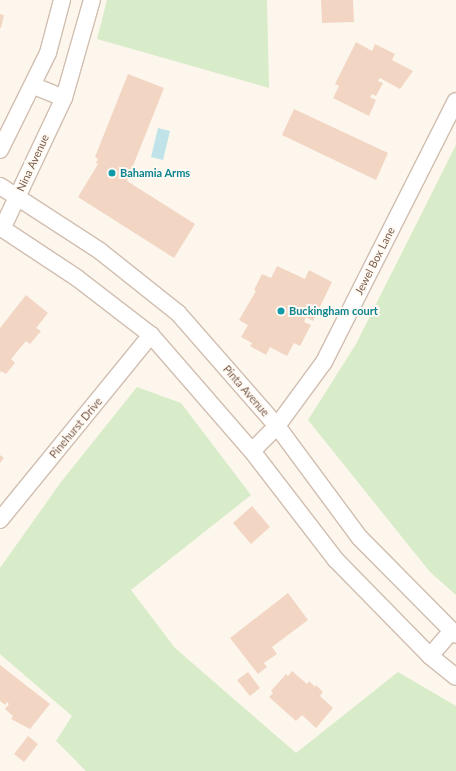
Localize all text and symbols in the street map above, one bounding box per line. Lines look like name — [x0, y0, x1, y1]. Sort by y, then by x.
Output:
street label: Nina Avenue — [14, 132, 52, 194]
place label: Bahamia Arms — [120, 166, 191, 180]
marker: Bahamia Arms — [107, 168, 117, 178]
street label: Jewel Box Lane — [352, 225, 398, 297]
place label: Buckingham court — [289, 304, 378, 318]
marker: Buckingham court — [276, 306, 286, 316]
street label: Pinta Avenue — [220, 363, 272, 419]
street label: Pinehurst Drive — [47, 395, 105, 461]

